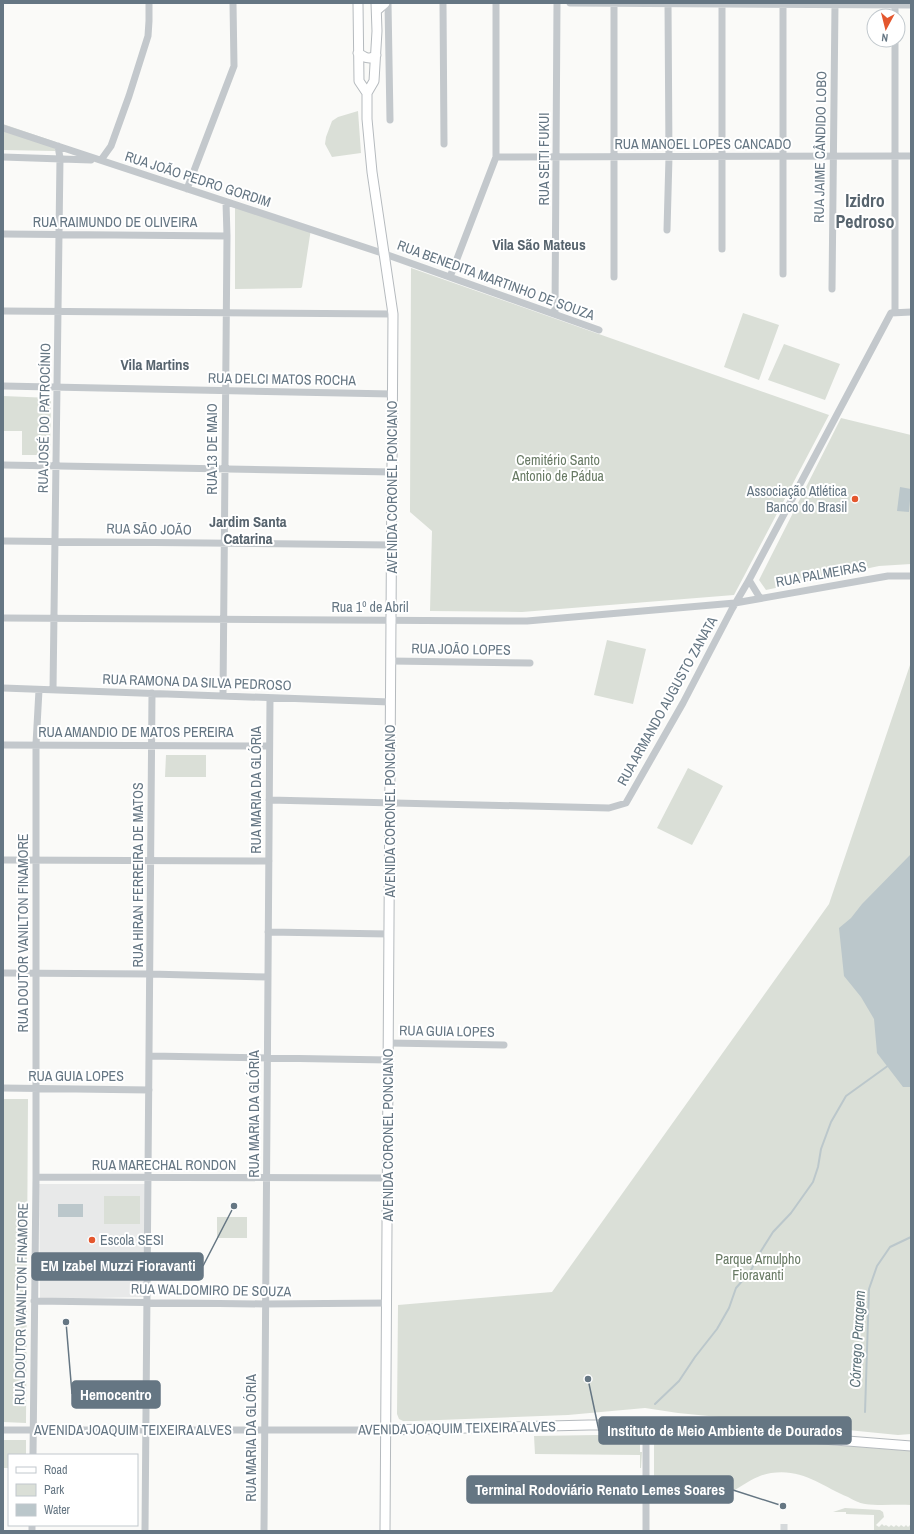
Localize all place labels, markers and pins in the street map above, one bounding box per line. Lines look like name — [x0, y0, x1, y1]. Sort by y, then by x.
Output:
place label: Associação Atlética Banco do Brasil — [746, 482, 848, 516]
marker: Associação Atlética Banco do Brasil — [850, 494, 860, 504]
place label: Escola SESI — [100, 1231, 164, 1249]
marker: Escola SESI — [87, 1235, 97, 1245]
callout: EM Izabel Muzzi Fioravanti — [32, 1253, 203, 1280]
callout: Hemocentro — [72, 1381, 160, 1408]
callout: Instituto de Meio Ambiente de Dourados — [599, 1417, 851, 1444]
callout: Terminal Rodoviário Renato Lemes Soares — [467, 1476, 733, 1503]

